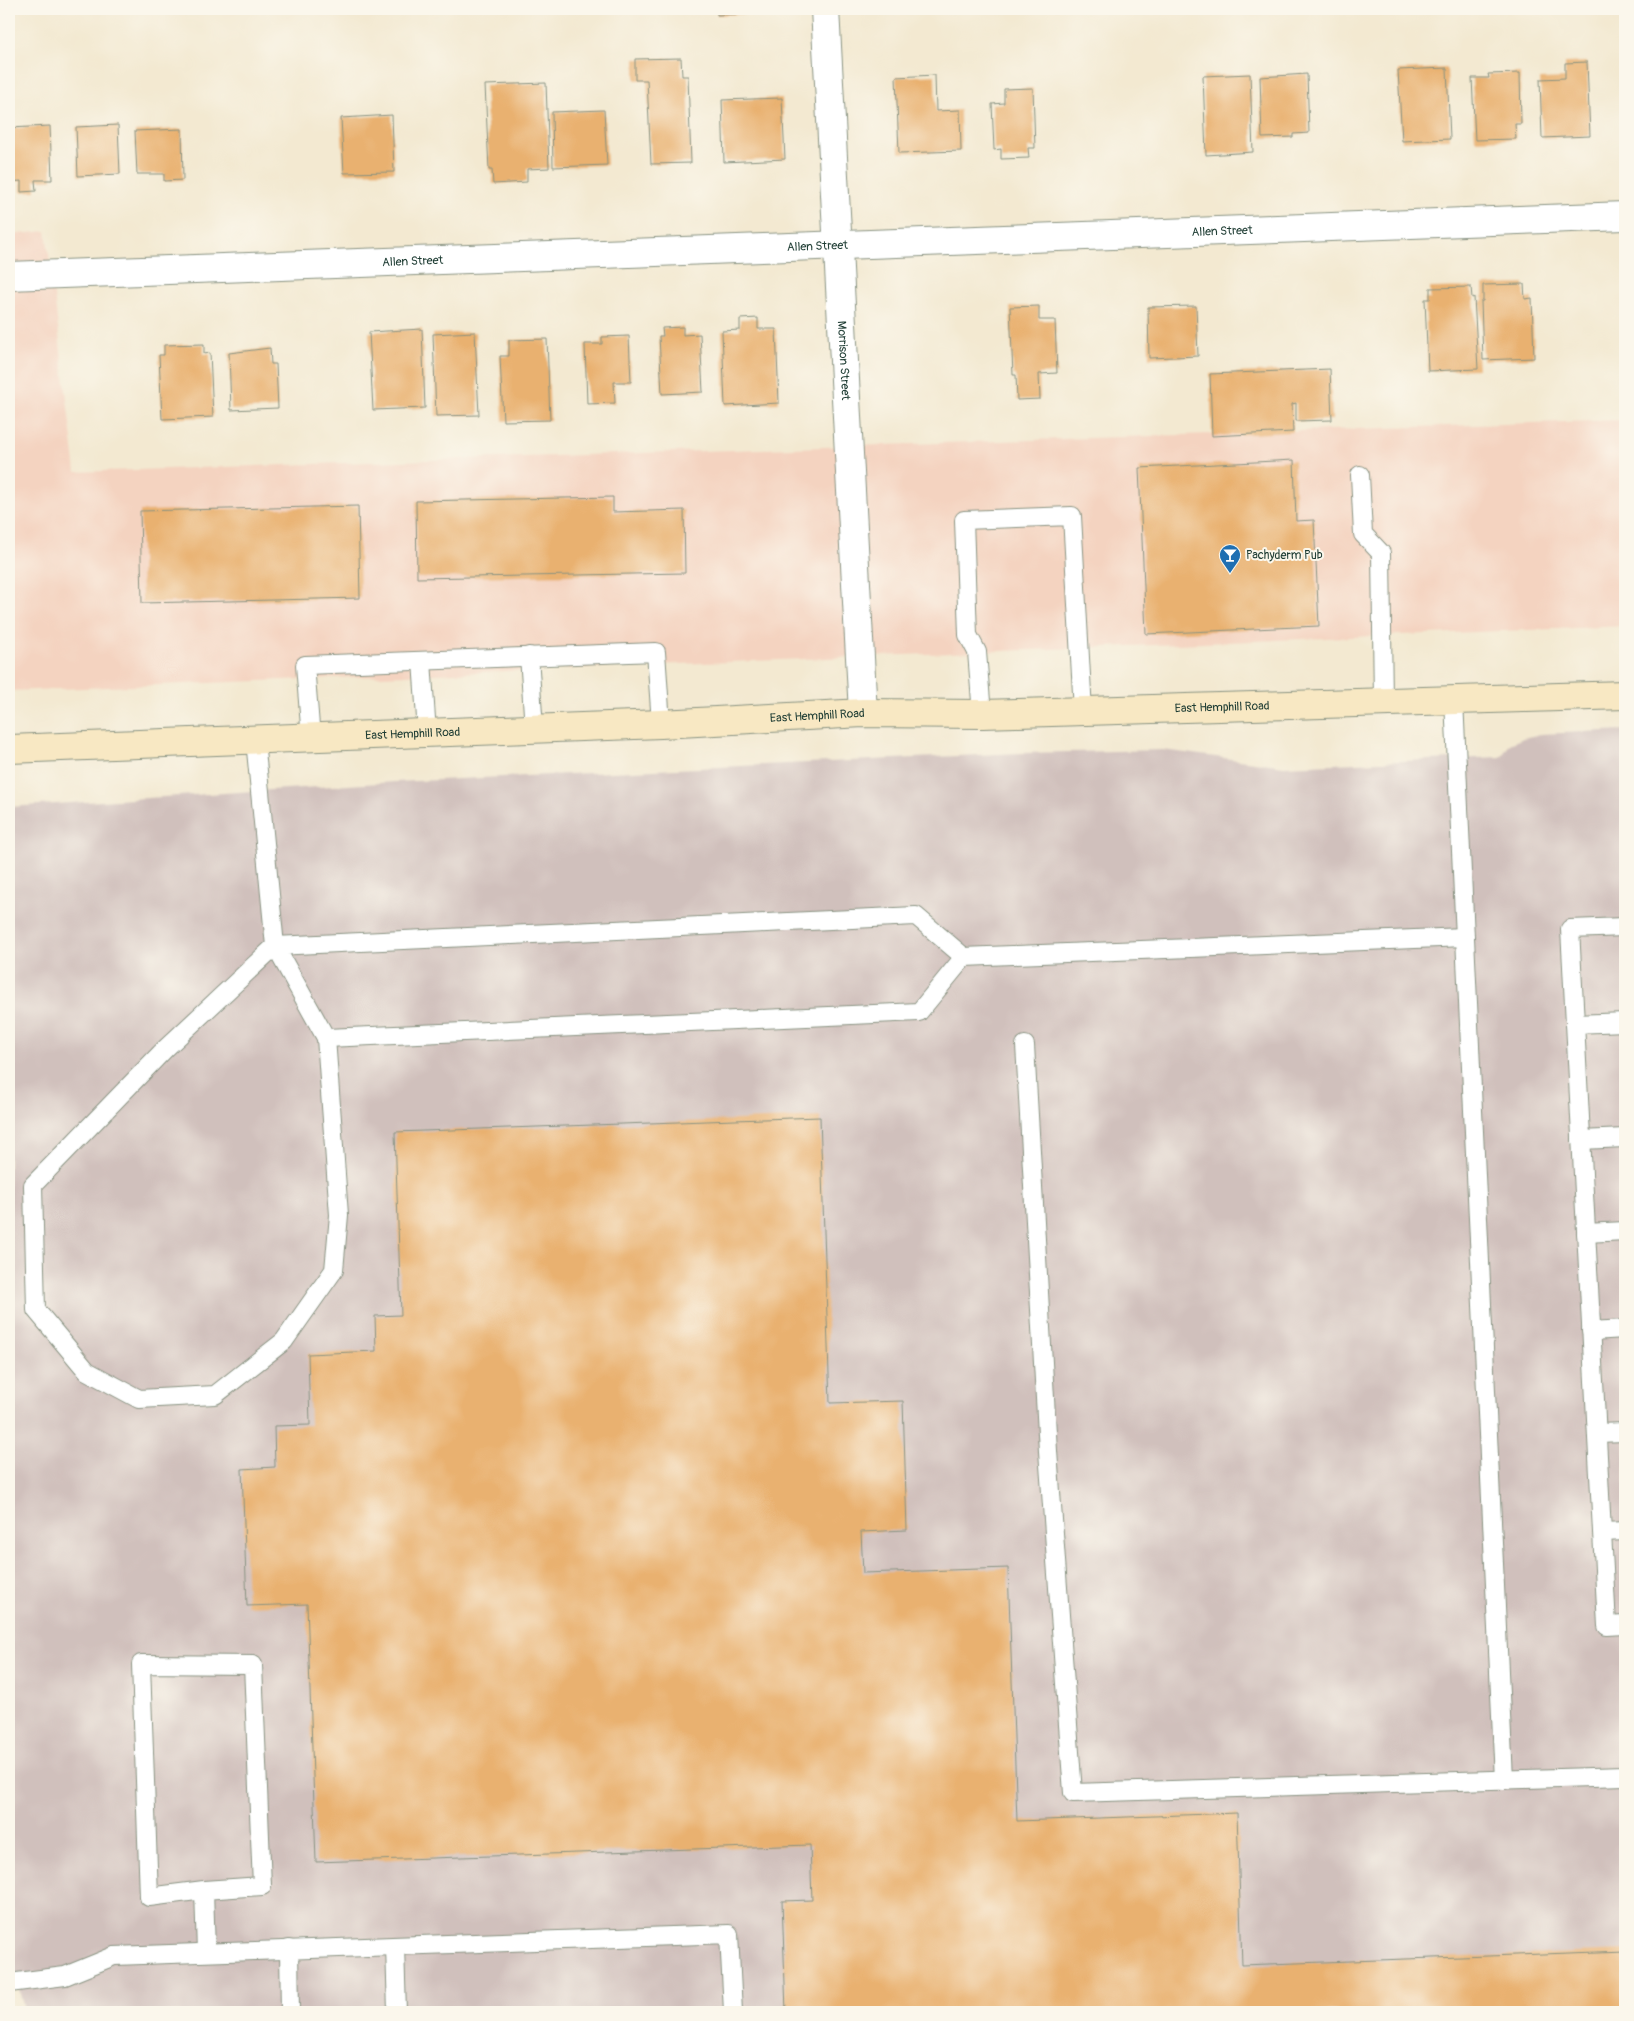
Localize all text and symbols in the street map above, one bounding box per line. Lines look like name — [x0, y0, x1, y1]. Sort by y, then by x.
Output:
street label: Allen Street — [1191, 223, 1253, 240]
street label: Allen Street — [787, 238, 848, 255]
street label: Allen Street — [382, 253, 444, 270]
street label: Morrison Street — [834, 320, 853, 401]
bar icon: Pachyderm Pub — [1218, 543, 1242, 574]
place label: Pachyderm Pub — [1246, 548, 1323, 563]
street label: East Hemphill Road — [1174, 699, 1270, 716]
street label: East Hemphill Road — [769, 706, 865, 726]
street label: East Hemphill Road — [365, 725, 461, 743]

